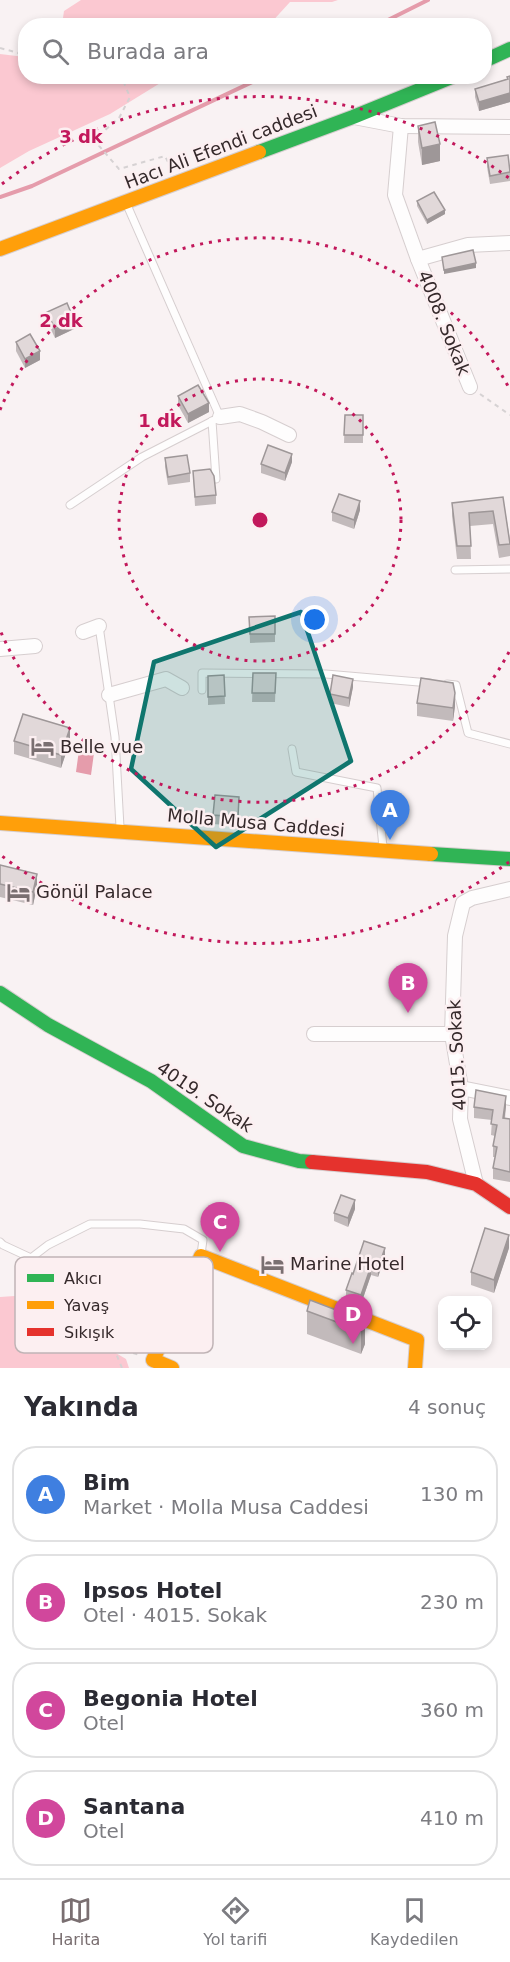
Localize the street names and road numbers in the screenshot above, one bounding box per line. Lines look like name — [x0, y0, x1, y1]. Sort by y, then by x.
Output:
street label: Hacı Ali Efendi caddesi — [121, 100, 320, 193]
street label: 4008. Sokak — [414, 267, 475, 379]
street label: Molla Musa Caddesi — [166, 804, 346, 841]
street label: 4015. Sokak — [443, 998, 470, 1111]
street label: 4019. Sokak — [153, 1057, 258, 1137]

